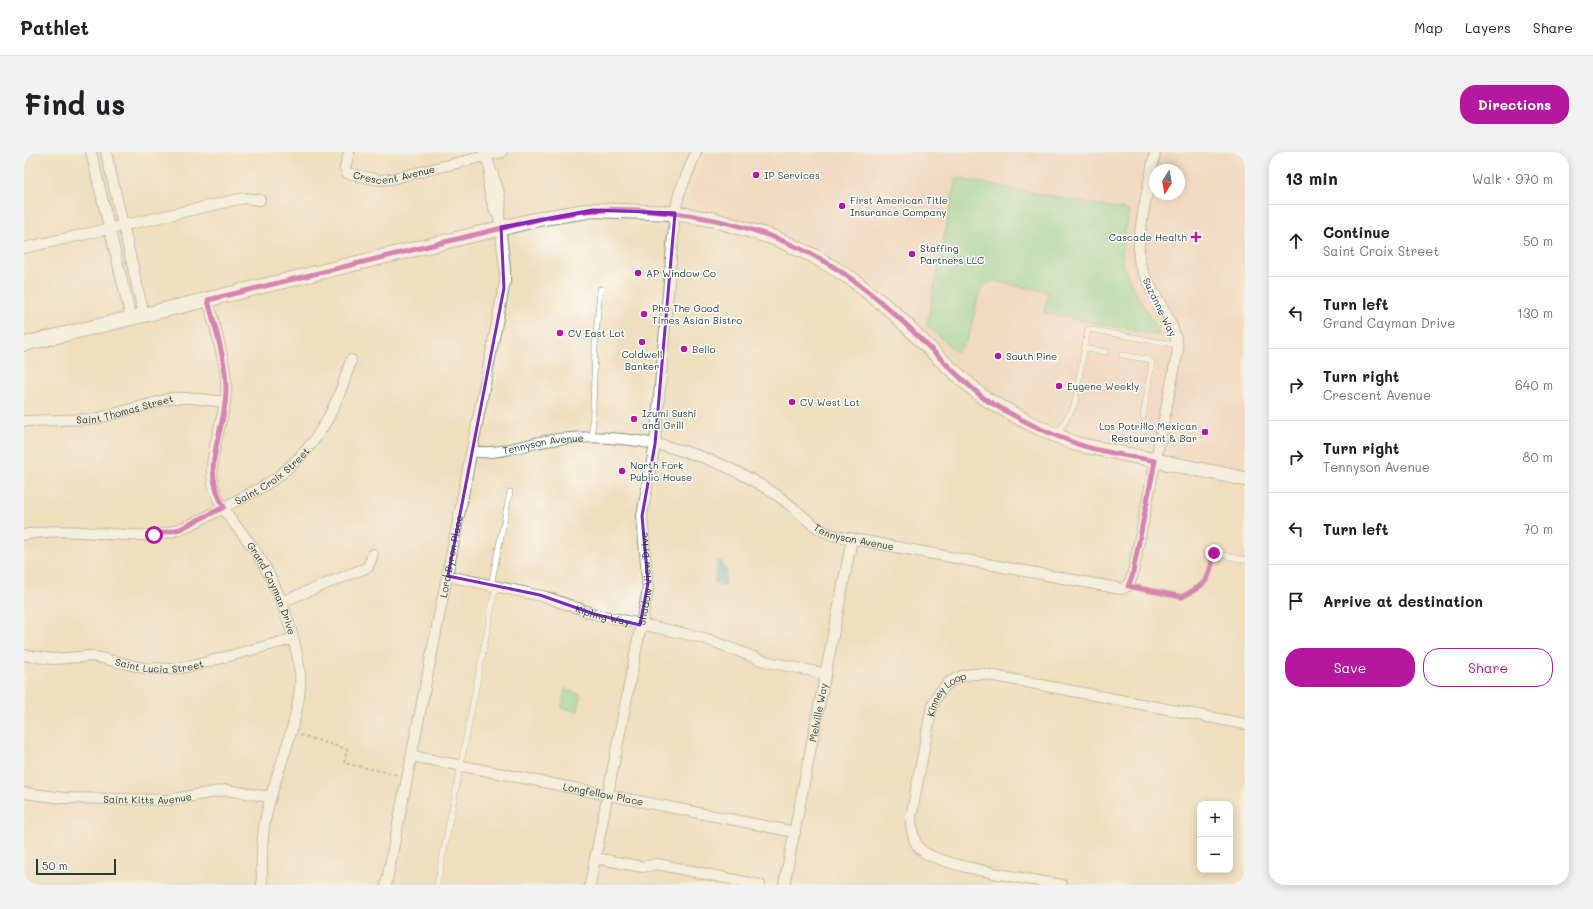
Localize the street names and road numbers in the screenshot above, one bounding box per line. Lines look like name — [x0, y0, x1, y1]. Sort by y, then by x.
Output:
street label: Crescent Avenue — [352, 162, 436, 187]
street label: Suzanne Way — [1140, 275, 1180, 339]
street label: Saint Thomas Street — [76, 391, 175, 427]
street label: Tennyson Avenue — [501, 431, 584, 458]
street label: Saint Croix Street — [232, 444, 312, 508]
street label: Lord Byron Place — [436, 514, 466, 599]
street label: Tennyson Avenue — [811, 520, 895, 553]
street label: Shadow View Drive — [634, 531, 655, 626]
street label: Grand Cayman Drive — [244, 539, 299, 636]
street label: Kipling Way — [574, 601, 631, 629]
street label: Saint Lucia Street — [114, 655, 205, 676]
street label: Kinney Loop — [923, 668, 968, 718]
street label: Melville Way — [805, 682, 831, 743]
street label: Longfellow Place — [562, 779, 645, 809]
street label: Saint Kitts Avenue — [103, 789, 193, 807]

